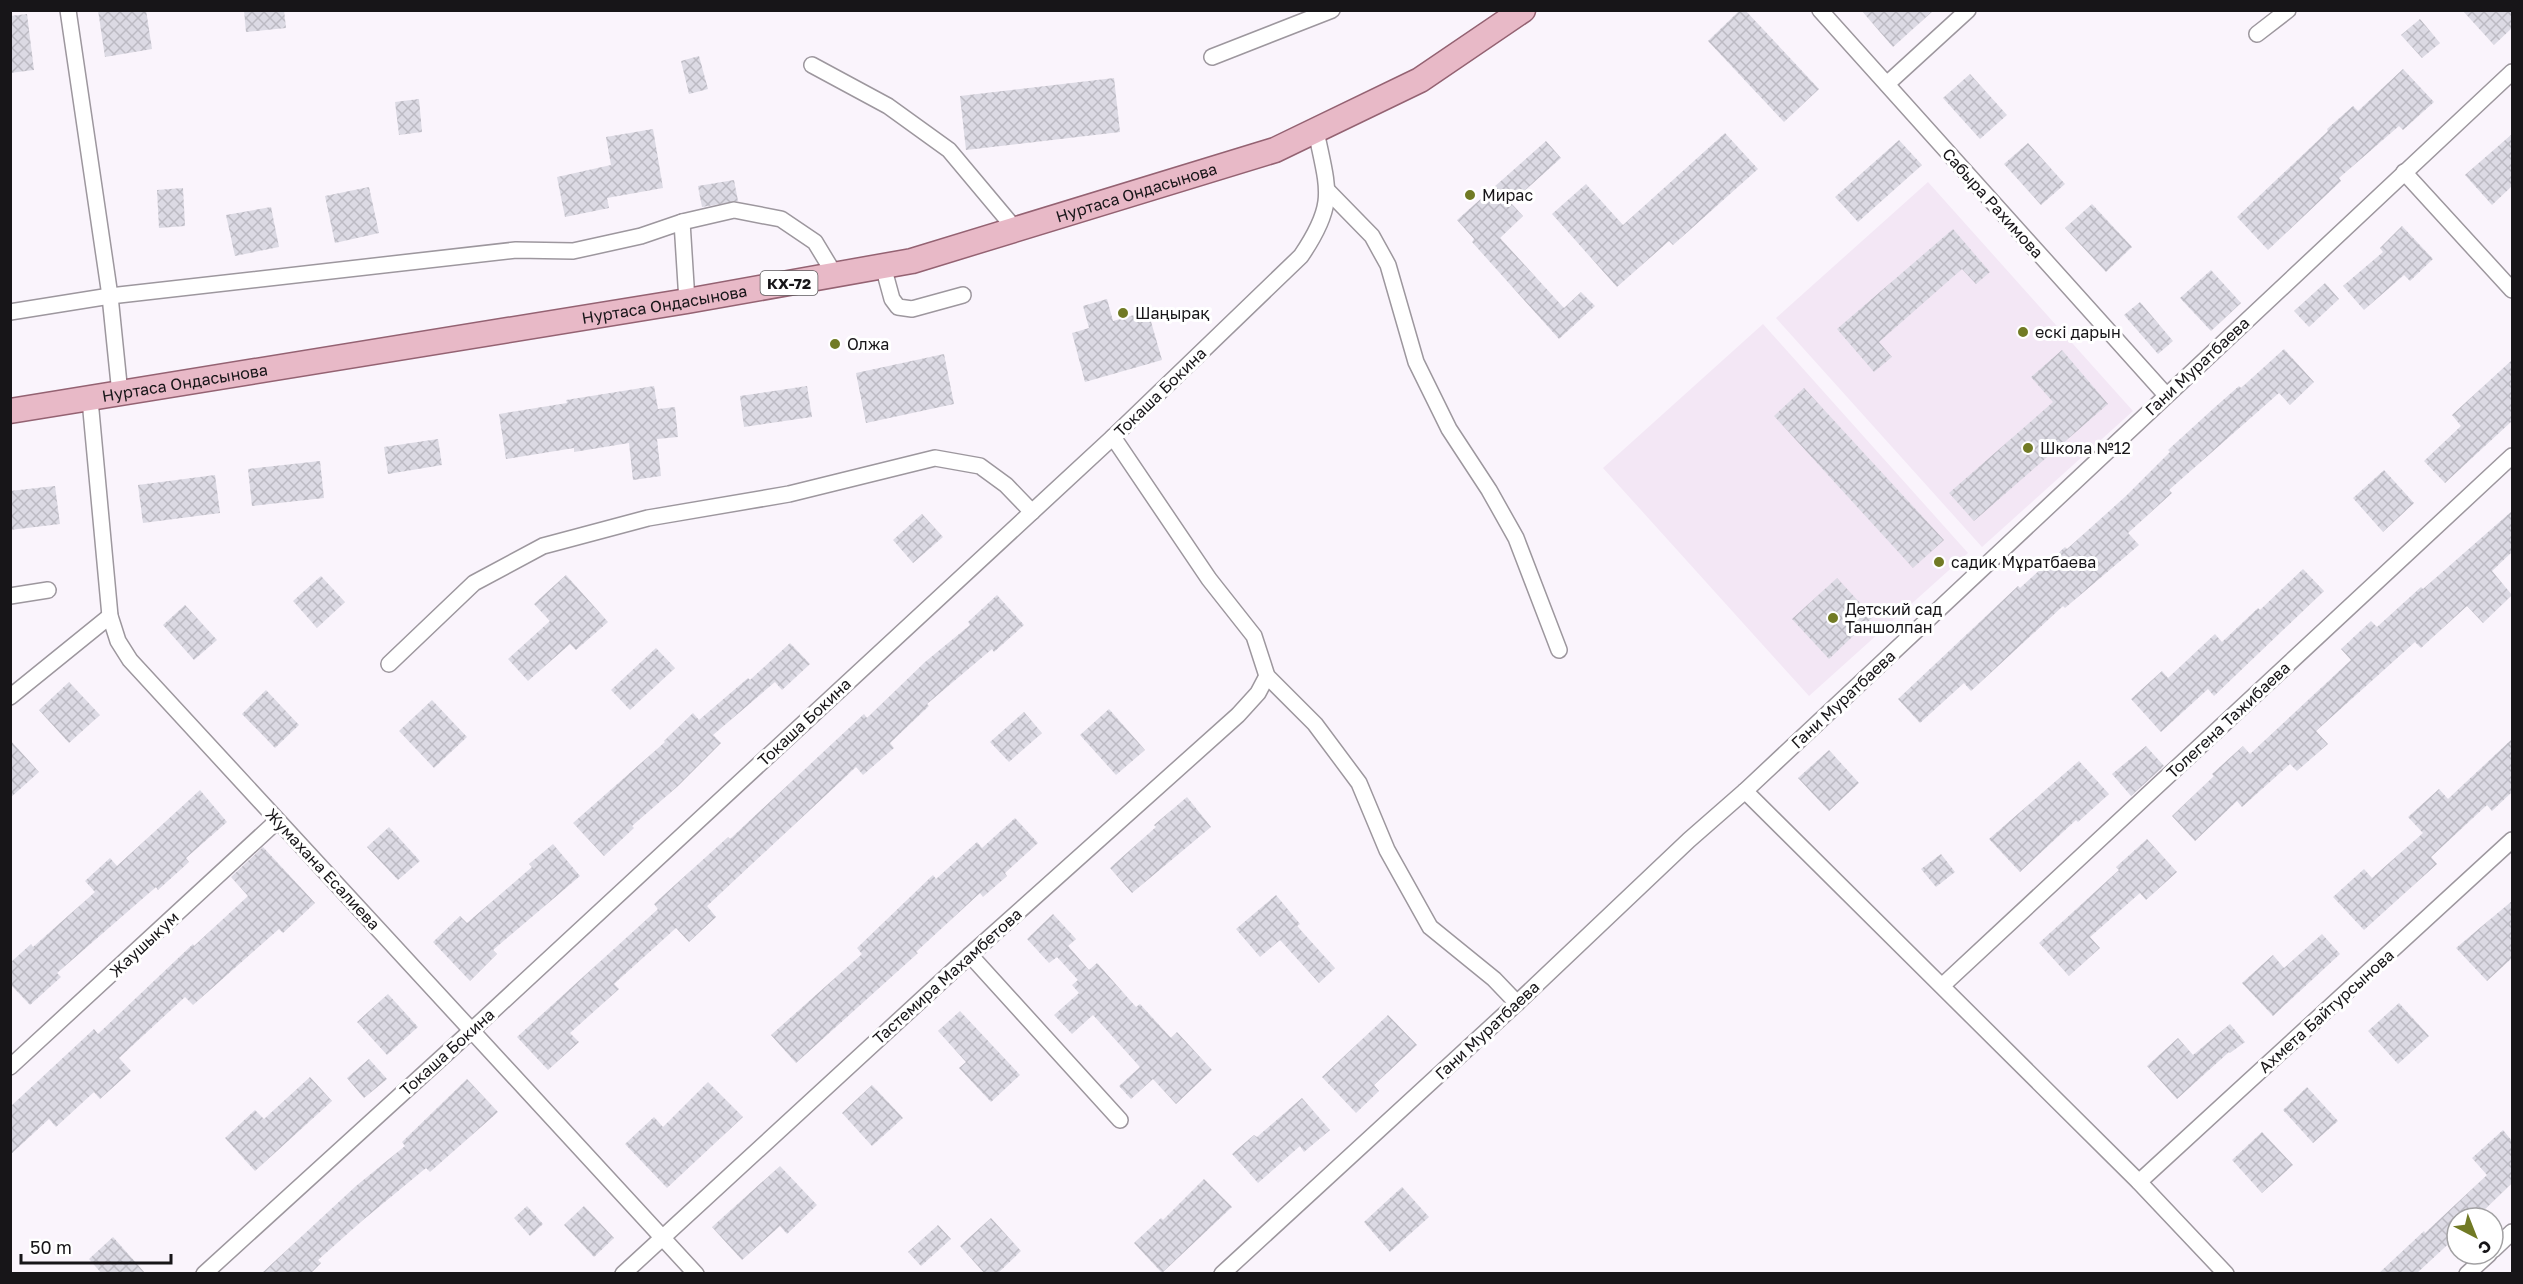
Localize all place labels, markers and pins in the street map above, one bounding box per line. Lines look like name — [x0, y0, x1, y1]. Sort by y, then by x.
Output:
place label: Мирас — [1482, 185, 1533, 205]
marker: Мирас — [1463, 188, 1477, 202]
place label: Шаңырақ — [1135, 303, 1210, 323]
marker: Шаңырақ — [1116, 306, 1130, 320]
place label: ескі дарын — [2035, 322, 2121, 342]
marker: ескі дарын — [2016, 325, 2030, 339]
place label: Олжа — [847, 334, 889, 354]
marker: Олжа — [828, 337, 842, 351]
place label: Школа №12 — [2040, 438, 2131, 458]
marker: Школа №12 — [2021, 441, 2035, 455]
place label: садик Мұратбаева — [1951, 552, 2096, 572]
marker: садик Мұратбаева — [1932, 555, 1946, 569]
place label: Детский сад Таншолпан — [1845, 599, 1943, 637]
marker: Детский сад Таншолпан — [1826, 611, 1840, 625]

